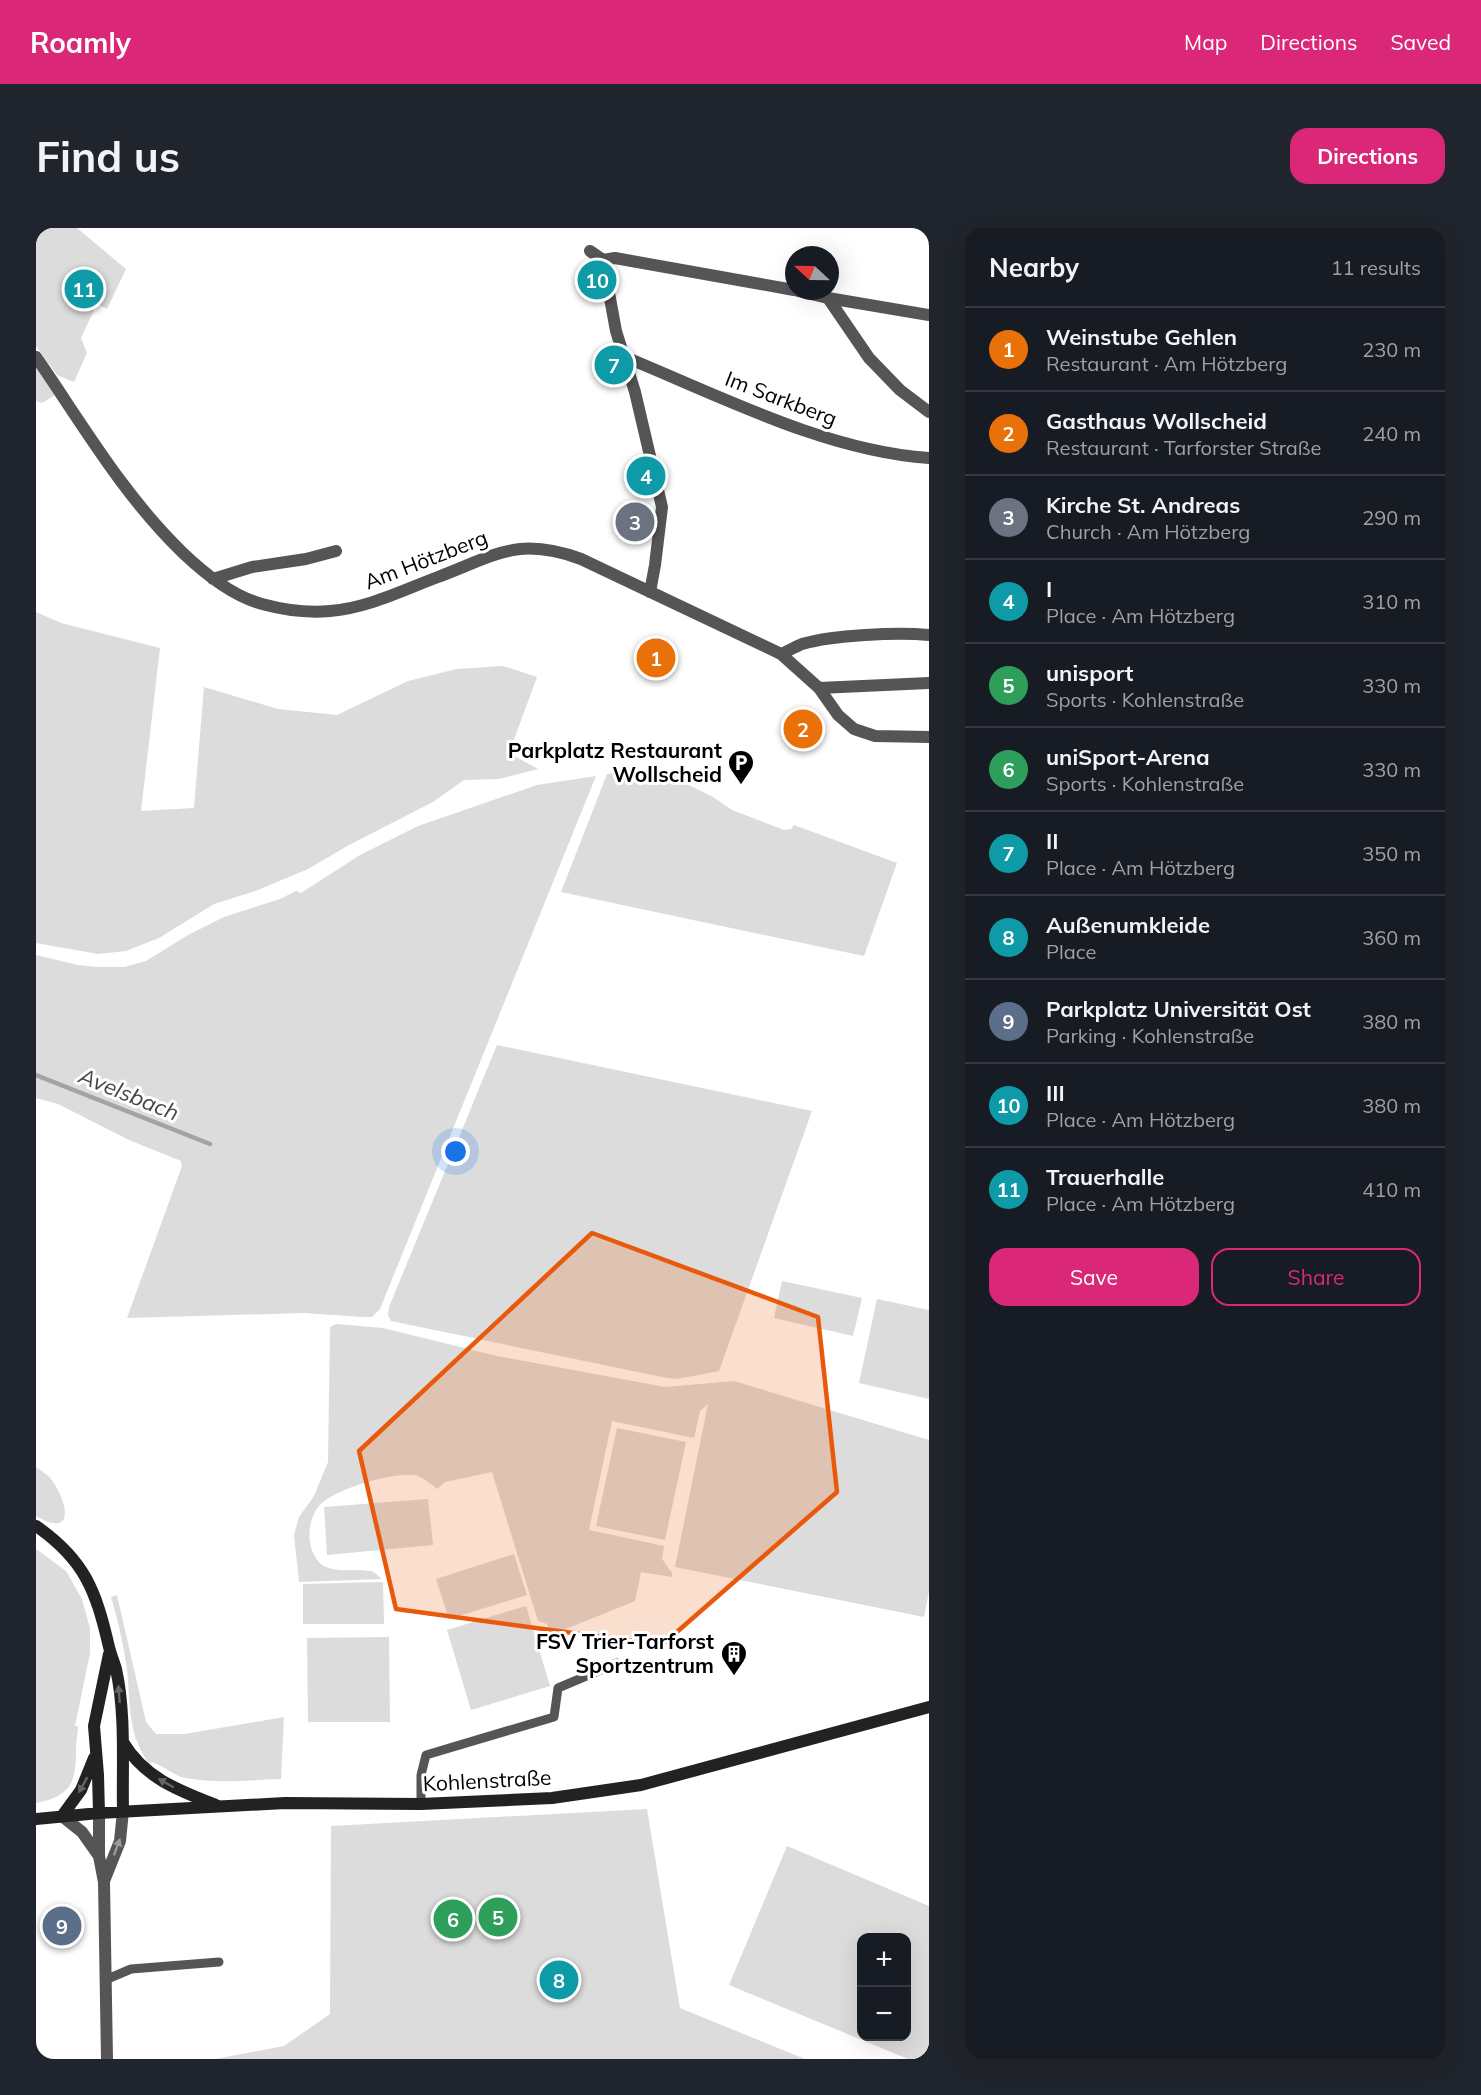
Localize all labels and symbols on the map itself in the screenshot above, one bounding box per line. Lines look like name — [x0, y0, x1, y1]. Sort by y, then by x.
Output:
north arrow — [785, 246, 839, 300]
pin: 10 — [578, 257, 616, 302]
pin: 11 — [64, 266, 104, 312]
pin: 7 — [594, 342, 634, 388]
street label: Im Sarkberg — [722, 365, 841, 431]
pin: 4 — [626, 454, 666, 498]
pin: 3 — [616, 500, 654, 544]
street label: Am Hötzberg — [360, 524, 491, 594]
pin: 1 — [636, 636, 676, 680]
pin: 2 — [784, 706, 822, 752]
place label: Parkplatz Restaurant Wollscheid — [508, 737, 722, 787]
parking icon: Parkplatz Restaurant Wollscheid — [726, 748, 756, 786]
water label: Avelsbach — [74, 1061, 183, 1127]
your location — [441, 1137, 470, 1166]
place label: FSV Trier-Tarforst Sportzentrum — [536, 1628, 714, 1678]
building icon: FSV Trier-Tarforst Sportzentrum — [719, 1639, 749, 1677]
one-way arrow — [114, 1685, 124, 1704]
street label: Kohlenstraße — [422, 1764, 552, 1796]
one-way arrow — [78, 1777, 88, 1794]
one-way arrow — [158, 1778, 175, 1788]
one-way arrow — [112, 1838, 122, 1856]
pin: 5 — [478, 1894, 518, 1940]
pin: 6 — [434, 1896, 472, 1942]
pin: 9 — [42, 1904, 82, 1948]
pin: 8 — [540, 1958, 578, 2002]

